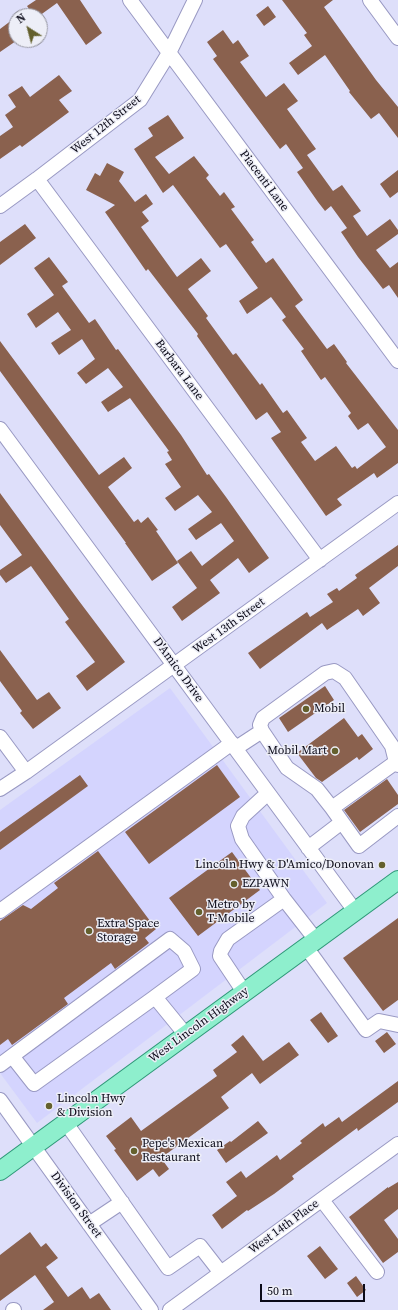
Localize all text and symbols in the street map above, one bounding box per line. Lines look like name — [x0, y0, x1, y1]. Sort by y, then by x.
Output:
north arrow — [8, 8, 48, 48]
text: N — [14, 10, 29, 27]
street label: West 12th Street — [68, 92, 144, 158]
street label: Piacenti Lane — [236, 148, 292, 214]
street label: Barbara Lane — [152, 337, 206, 403]
street label: West 13th Street — [190, 595, 268, 657]
street label: D'Amico Drive — [150, 635, 206, 705]
place label: Mobil — [314, 702, 345, 716]
marker: Mobil — [301, 704, 311, 714]
place label: Mobil Mart — [267, 744, 327, 758]
marker: Mobil Mart — [330, 746, 340, 756]
place label: Lincoln Hwy & D'Amico/Donovan — [195, 858, 374, 872]
marker: Lincoln Hwy & D'Amico/Donovan — [377, 860, 387, 870]
place label: EZPAWN — [242, 877, 289, 891]
marker: EZPAWN — [229, 879, 239, 889]
place label: Metro by T-Mobile — [207, 898, 255, 926]
marker: Metro by T-Mobile — [194, 907, 204, 917]
place label: Extra Space Storage — [97, 917, 159, 945]
marker: Extra Space Storage — [84, 926, 94, 936]
street label: West Lincoln Highway — [146, 984, 252, 1066]
place label: Lincoln Hwy & Division — [57, 1092, 125, 1120]
marker: Lincoln Hwy & Division — [44, 1101, 54, 1111]
place label: Pepe's Mexican Restaurant — [142, 1137, 223, 1165]
marker: Pepe's Mexican Restaurant — [129, 1146, 139, 1156]
street label: Division Street — [47, 1169, 105, 1241]
street label: West 14th Place — [246, 1197, 322, 1257]
scale bar — [262, 1276, 367, 1302]
text: 50 m — [267, 1283, 293, 1299]

